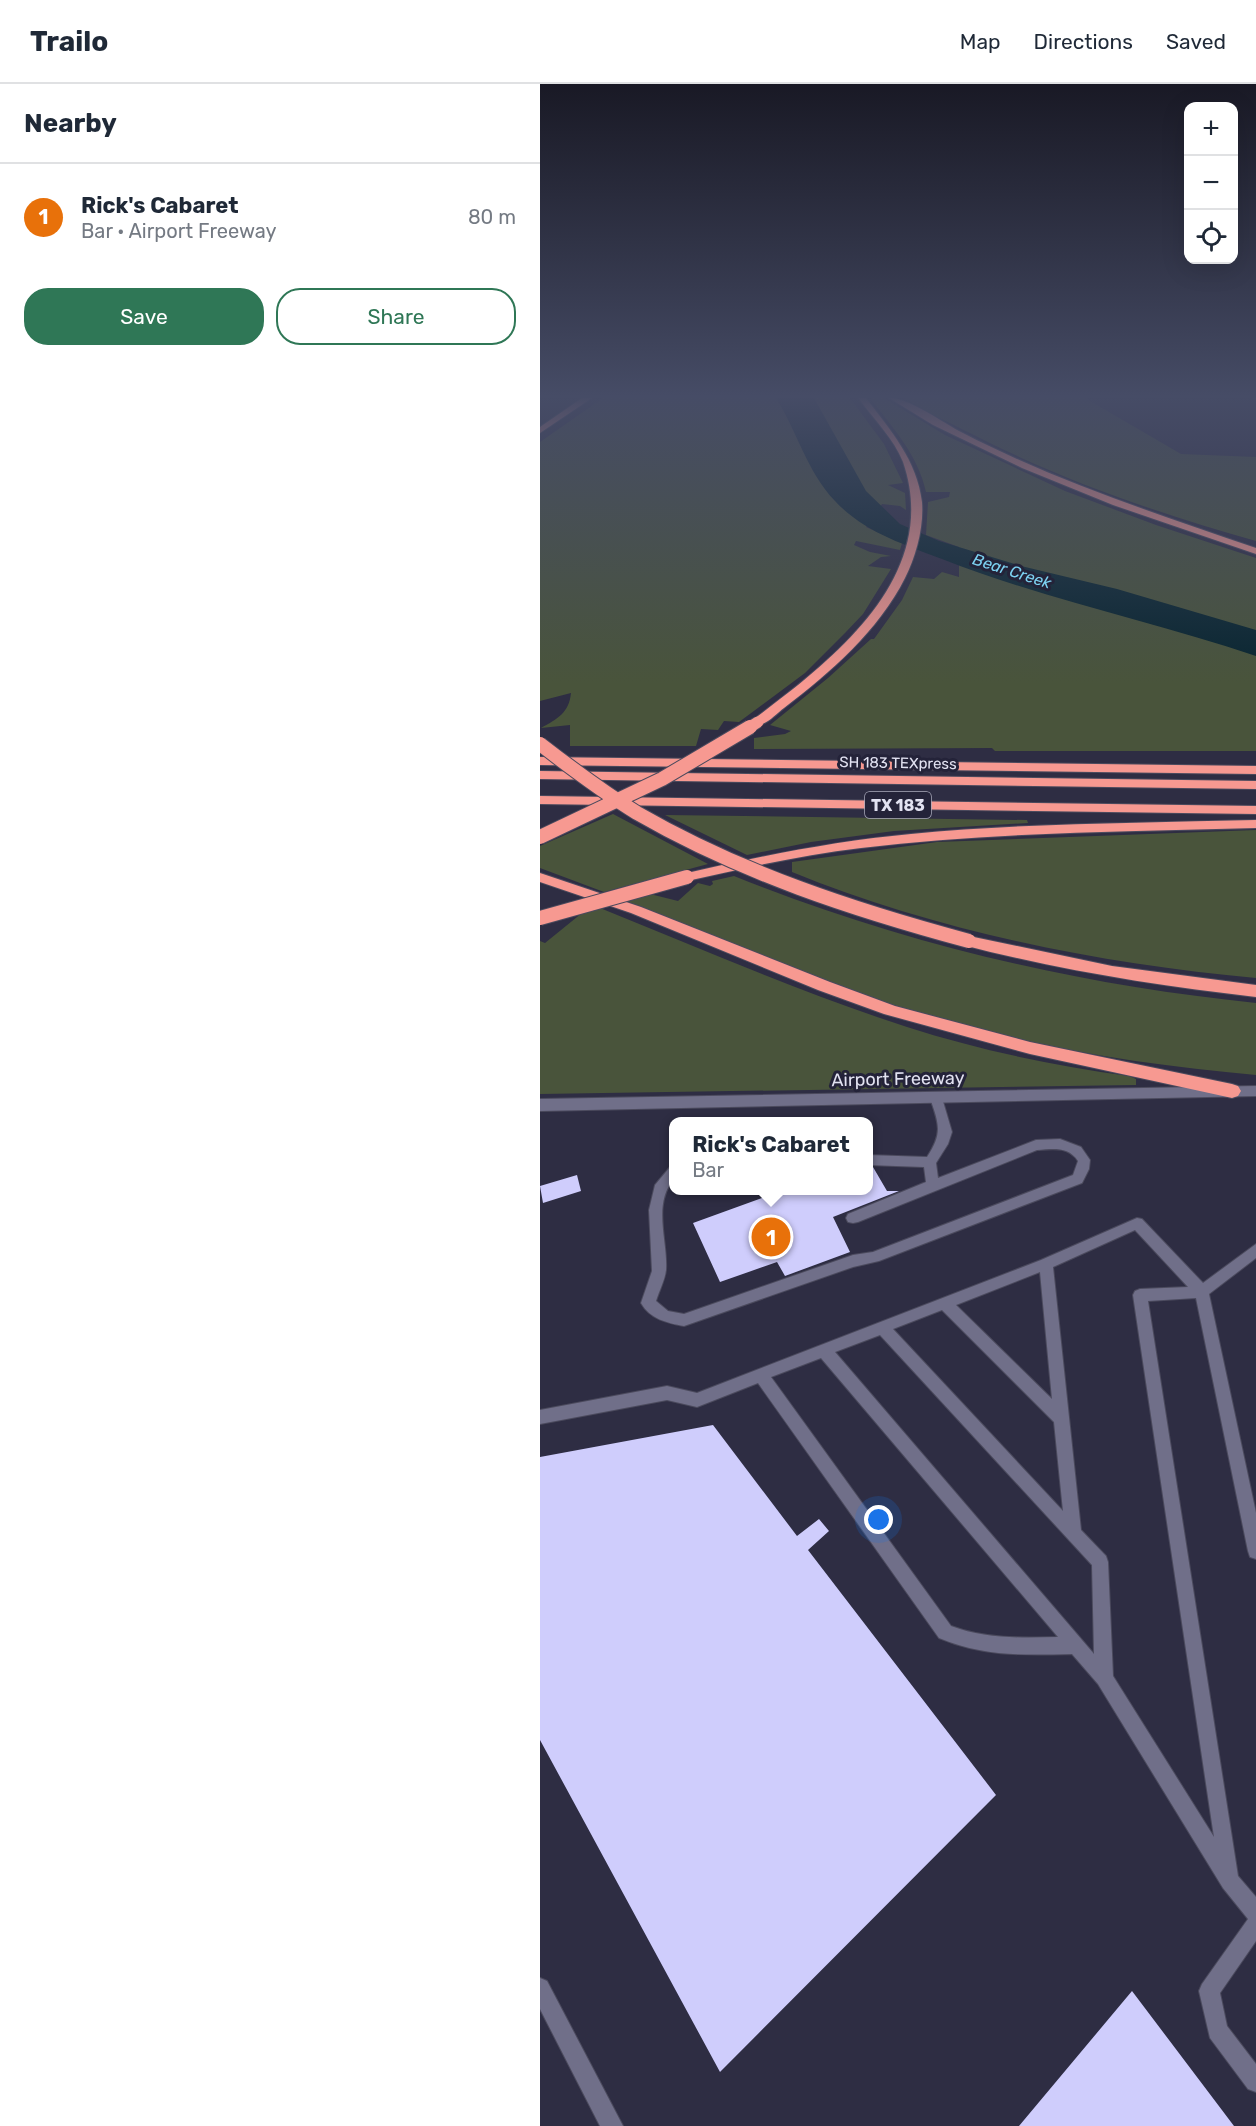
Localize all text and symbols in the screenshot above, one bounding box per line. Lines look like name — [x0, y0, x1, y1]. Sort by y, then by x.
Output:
text: Trailo — [30, 25, 108, 58]
text: Map — [960, 29, 1001, 54]
text: Directions — [1034, 29, 1133, 54]
text: Saved — [1166, 29, 1226, 54]
map controls — [1184, 102, 1238, 264]
button: + — [1184, 102, 1238, 156]
text: Nearby — [24, 108, 117, 139]
button: − — [1184, 156, 1238, 210]
text: Rick's Cabaret — [81, 192, 239, 219]
text: 1 — [39, 205, 48, 229]
text: 80 m — [468, 205, 516, 229]
button: locate — [1184, 210, 1238, 264]
text: Bar · Airport Freeway — [81, 219, 277, 243]
button: Save — [24, 288, 264, 345]
button: Share — [276, 288, 516, 345]
water label: Bear Creek — [970, 549, 1054, 593]
street label: SH 183 TEXpress — [839, 753, 957, 773]
road number: TX 183 — [865, 792, 931, 818]
street label: Airport Freeway — [831, 1067, 965, 1091]
popup — [669, 1117, 873, 1195]
text: Rick's Cabaret — [692, 1131, 850, 1158]
text: Bar — [692, 1158, 724, 1182]
pin: 1 — [752, 1214, 790, 1260]
your location — [864, 1505, 893, 1534]

